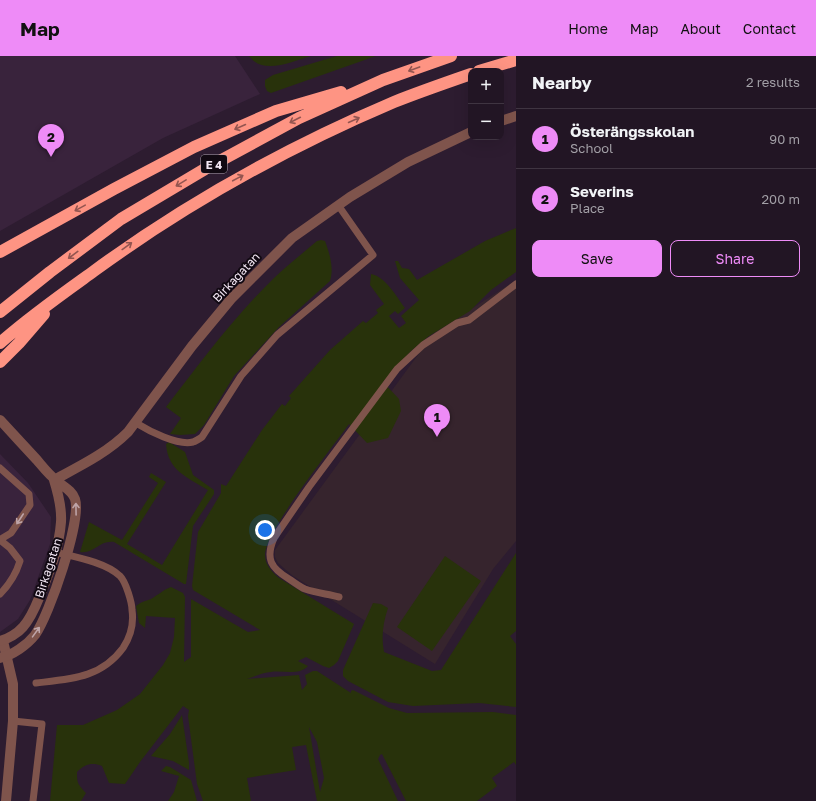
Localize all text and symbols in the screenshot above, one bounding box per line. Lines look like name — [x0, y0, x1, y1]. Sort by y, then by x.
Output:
text: Map — [20, 17, 60, 40]
text: Home — [568, 20, 608, 37]
text: Map — [630, 20, 658, 37]
text: About — [680, 20, 721, 37]
text: Contact — [743, 20, 796, 37]
one-way arrow — [408, 66, 421, 73]
map controls — [468, 68, 504, 140]
button: + — [468, 68, 504, 104]
text: Nearby — [532, 72, 592, 93]
text: 2 results — [746, 74, 800, 90]
button: − — [468, 104, 504, 140]
one-way arrow — [348, 116, 360, 123]
one-way arrow — [289, 117, 301, 125]
text: Österängsskolan — [570, 122, 694, 140]
pin: 2 — [38, 124, 64, 157]
one-way arrow — [234, 124, 246, 131]
text: 1 — [542, 131, 548, 147]
text: 90 m — [769, 131, 800, 147]
text: School — [570, 140, 613, 156]
road number: E 4 — [201, 155, 227, 173]
one-way arrow — [231, 174, 243, 181]
one-way arrow — [176, 179, 187, 187]
text: Severins — [570, 182, 634, 200]
text: 2 — [541, 191, 549, 207]
text: 200 m — [762, 191, 800, 207]
text: Place — [570, 200, 605, 216]
one-way arrow — [74, 205, 86, 212]
button: Save — [532, 240, 662, 277]
button: Share — [670, 240, 800, 277]
one-way arrow — [121, 242, 132, 250]
street label: Birkagatan — [209, 249, 263, 305]
one-way arrow — [68, 251, 79, 259]
pin: 1 — [424, 404, 450, 437]
one-way arrow — [72, 503, 79, 516]
one-way arrow — [16, 514, 24, 525]
your location — [255, 520, 275, 540]
street label: Birkagatan — [31, 536, 65, 600]
one-way arrow — [32, 627, 40, 638]

